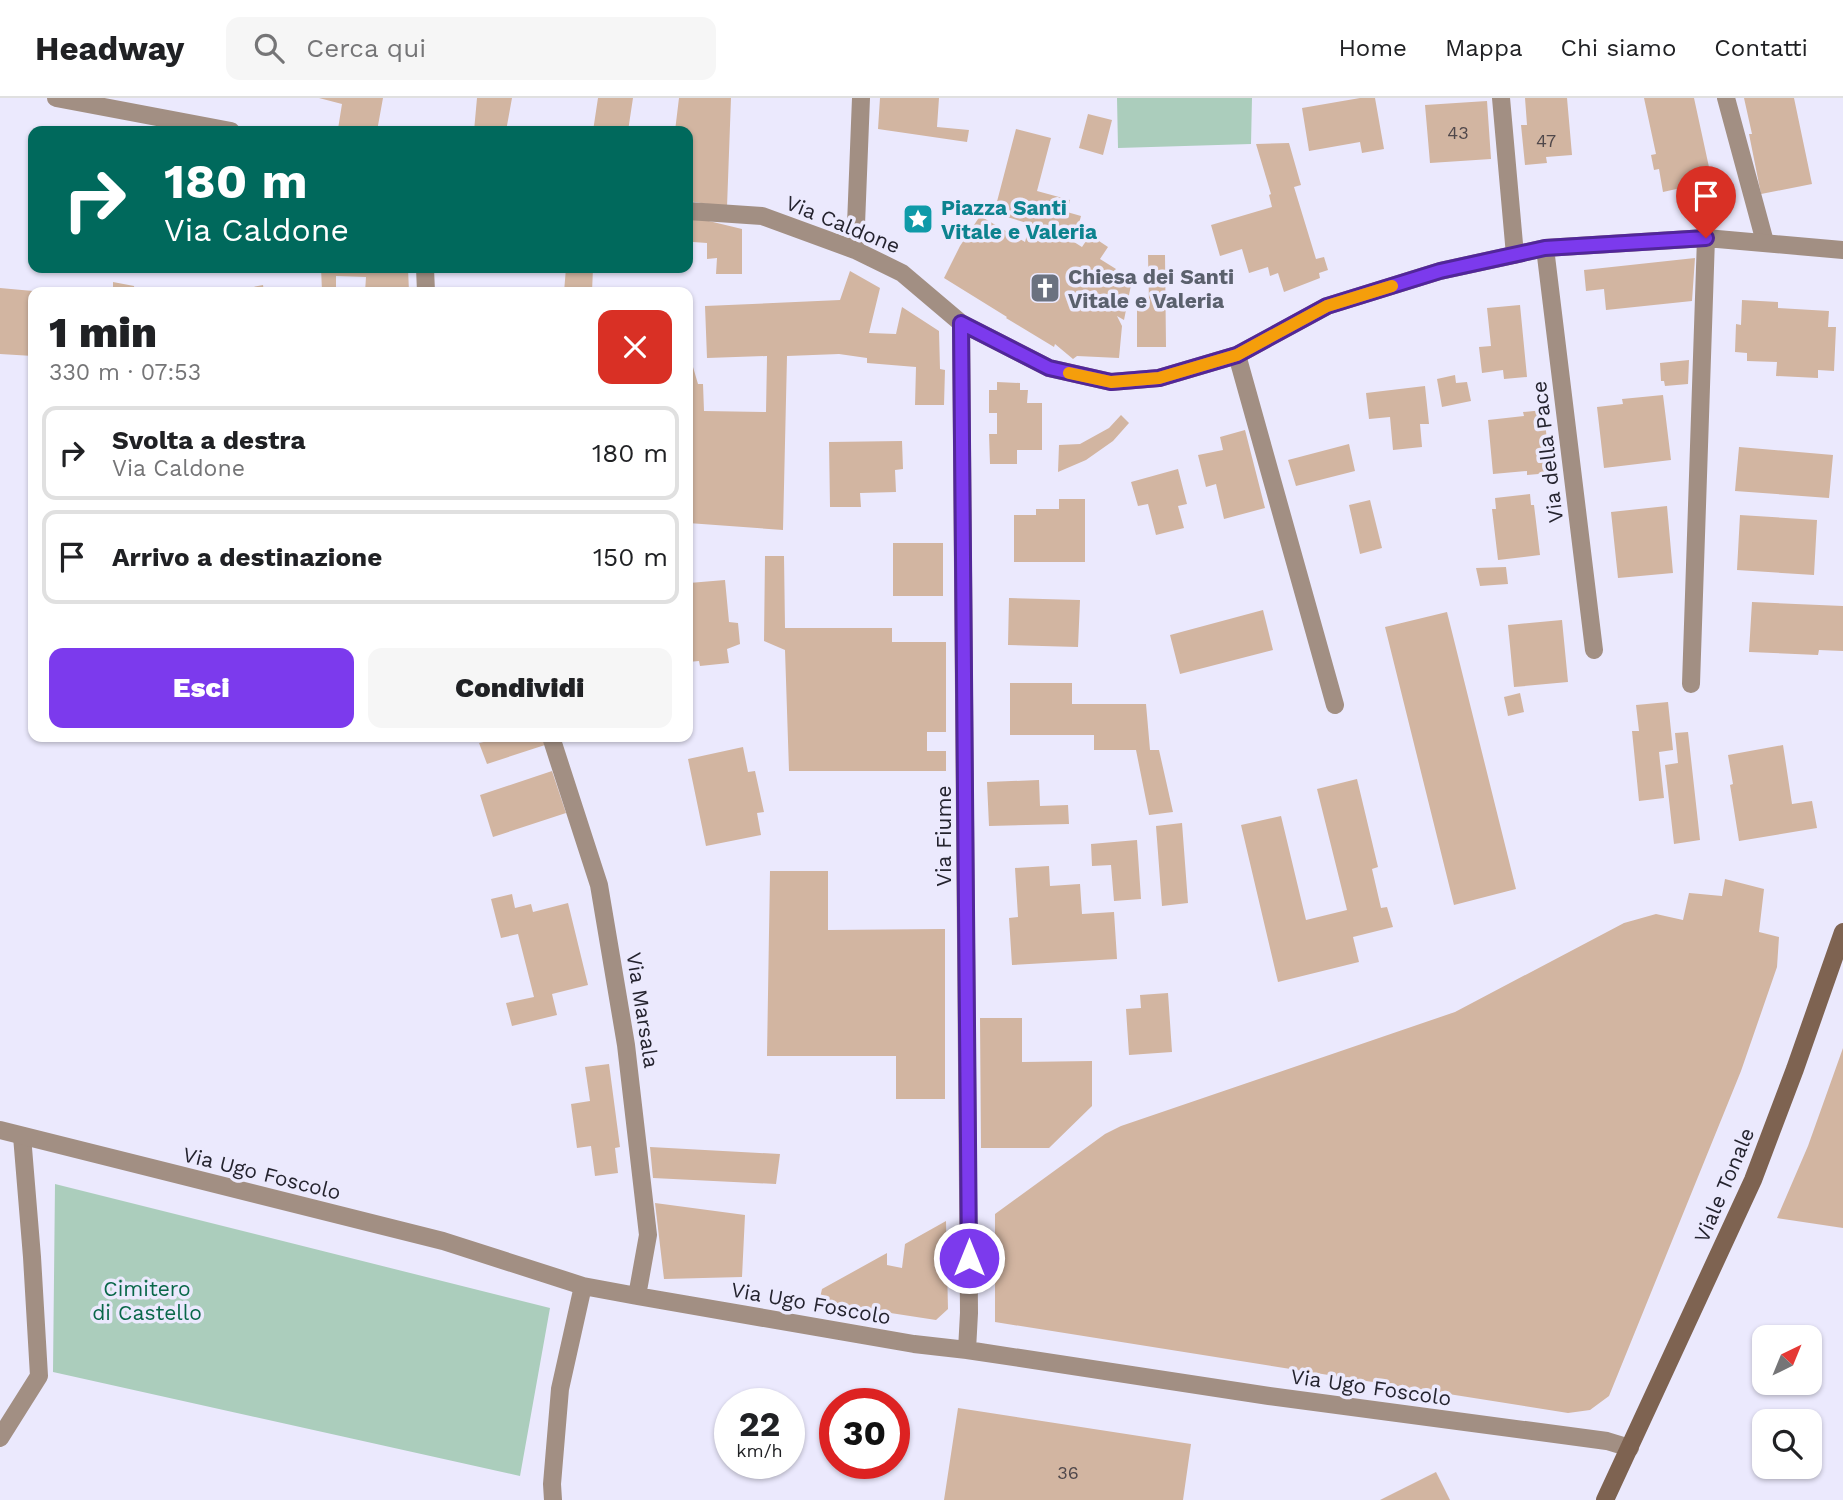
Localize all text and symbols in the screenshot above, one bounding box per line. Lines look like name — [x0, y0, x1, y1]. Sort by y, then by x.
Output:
search box — [226, 17, 716, 80]
text: Headway — [35, 29, 184, 68]
icon: search — [250, 29, 288, 67]
text: Cerca qui — [306, 33, 426, 63]
text: Home — [1338, 34, 1407, 62]
text: Mappa — [1445, 34, 1523, 62]
text: Chi siamo — [1561, 34, 1676, 62]
text: Contatti — [1714, 34, 1808, 62]
house number: 43 — [1447, 122, 1469, 143]
house number: 47 — [1536, 130, 1556, 151]
text: 180 m — [164, 152, 308, 210]
icon: right — [49, 154, 140, 245]
pin — [1676, 166, 1736, 238]
icon: arrive — [1687, 177, 1725, 215]
street label: Via Caldone — [782, 190, 904, 258]
place label: Piazza Santi Vitale e Valeria — [941, 195, 1098, 244]
place icon: Piazza Santi Vitale e Valeria — [901, 202, 935, 236]
text: Via Caldone — [164, 211, 349, 249]
place label: Chiesa dei Santi Vitale e Valeria — [1068, 264, 1234, 313]
church icon: Chiesa dei Santi Vitale e Valeria — [1028, 271, 1062, 305]
text: 1 min — [49, 308, 157, 357]
button: close — [598, 310, 672, 384]
text: 330 m · 07:53 — [49, 359, 201, 386]
street label: Via della Pace — [1526, 379, 1568, 525]
text: Svolta a destra — [112, 425, 305, 455]
icon: right — [53, 434, 91, 472]
text: 180 m — [592, 438, 668, 468]
text: Via Caldone — [112, 455, 245, 482]
icon: arrive — [53, 538, 91, 576]
text: Arrivo a destinazione — [112, 542, 382, 572]
text: 150 m — [593, 542, 668, 572]
button: Esci — [49, 648, 354, 728]
button: Condividi — [368, 648, 672, 728]
street label: Via Fiume — [931, 785, 956, 887]
street label: Via Marsala — [622, 950, 665, 1070]
street label: Viale Tonale — [1689, 1124, 1759, 1246]
street label: Via Ugo Foscolo — [180, 1141, 344, 1205]
position arrow — [932, 1221, 1006, 1295]
park label: Cimitero di Castello — [92, 1276, 202, 1325]
street label: Via Ugo Foscolo — [729, 1277, 893, 1329]
north arrow — [1752, 1325, 1822, 1395]
map controls — [1752, 1325, 1822, 1479]
street label: Via Ugo Foscolo — [1289, 1363, 1453, 1411]
speed limit sign: 30 — [819, 1388, 910, 1479]
text: 22 — [739, 1403, 780, 1445]
button: search — [1752, 1409, 1822, 1479]
text: km/h — [736, 1440, 783, 1461]
house number: 36 — [1057, 1462, 1079, 1483]

